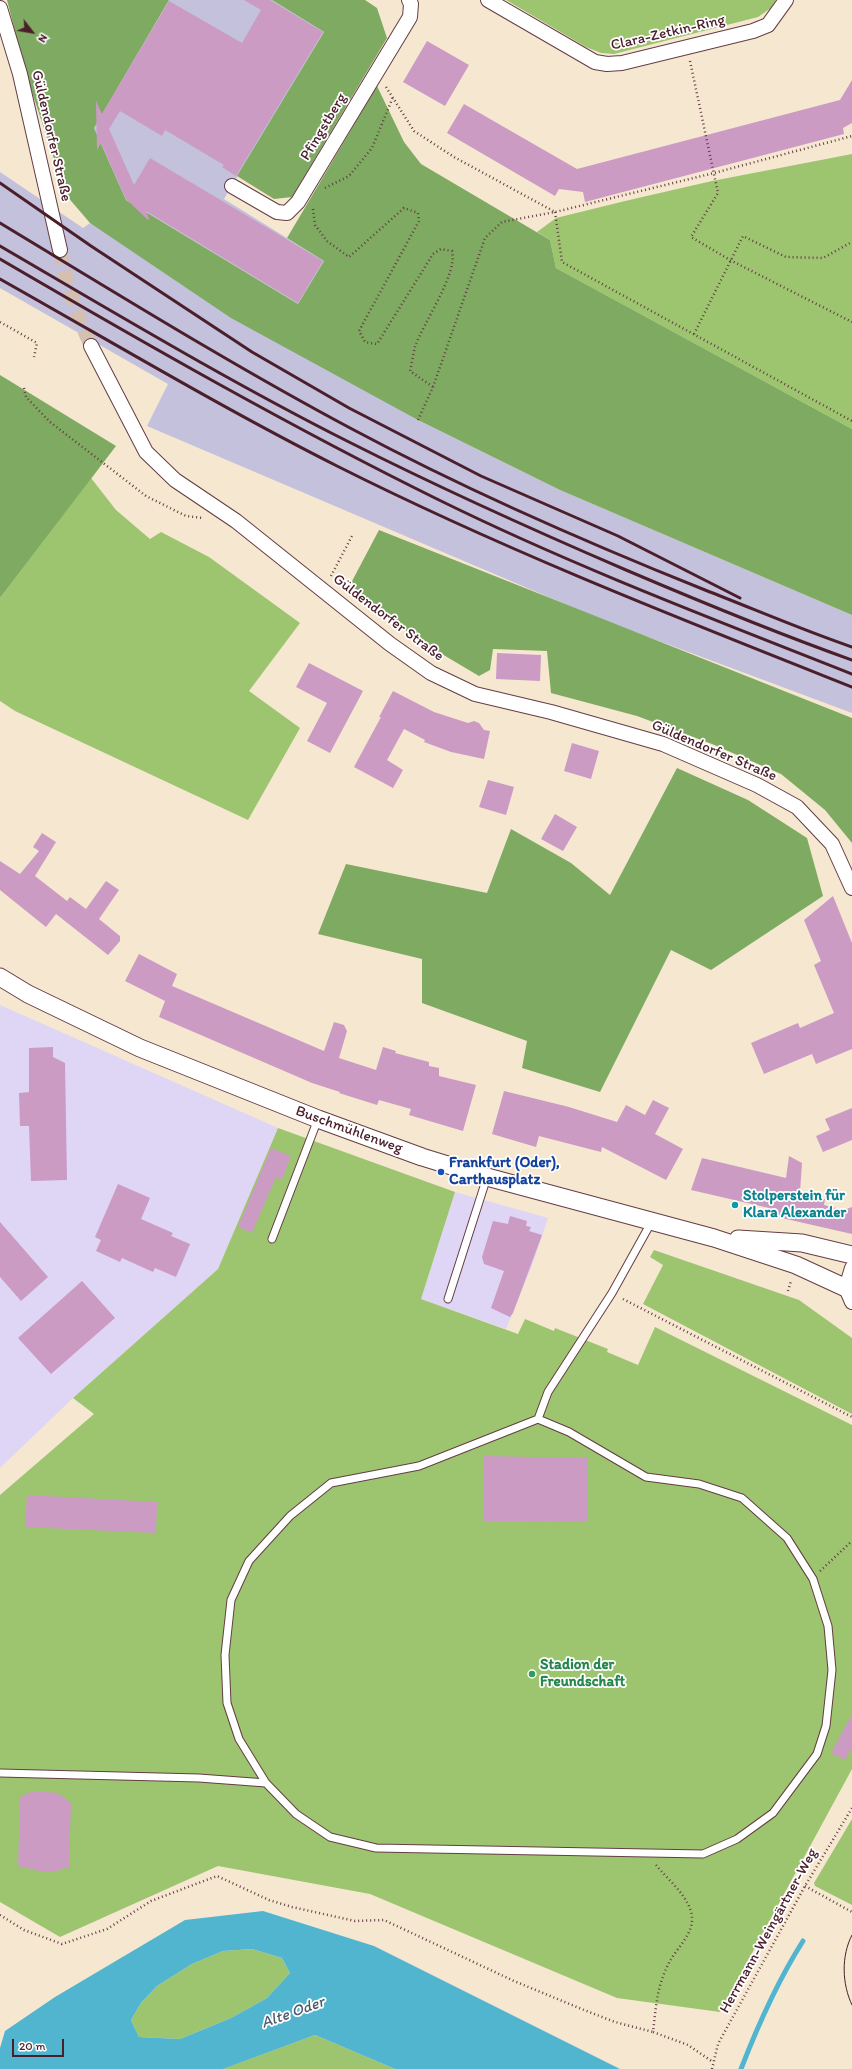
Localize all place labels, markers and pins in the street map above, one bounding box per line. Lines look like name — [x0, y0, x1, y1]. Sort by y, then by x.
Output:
place label: Frankfurt (Oder), Carthausplatz — [449, 1154, 560, 1189]
marker: Frankfurt (Oder), Carthausplatz — [436, 1167, 446, 1177]
place label: Stolperstein für Klara Alexander — [743, 1187, 846, 1222]
marker: Stolperstein für Klara Alexander — [730, 1200, 740, 1210]
place label: Stadion der Freundschaft — [540, 1656, 625, 1691]
marker: Stadion der Freundschaft — [527, 1669, 537, 1679]

